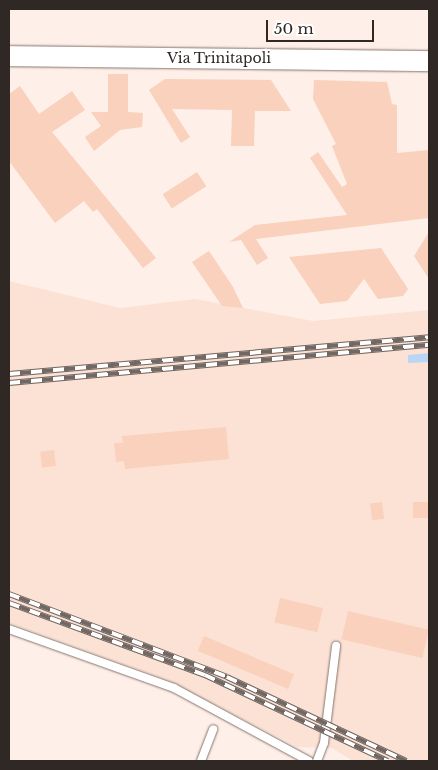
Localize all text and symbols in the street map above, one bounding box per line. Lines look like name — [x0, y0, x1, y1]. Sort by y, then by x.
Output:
scale bar — [268, 10, 376, 42]
text: 50 m — [274, 19, 314, 38]
street label: Via Trinitapoli — [167, 50, 271, 66]

